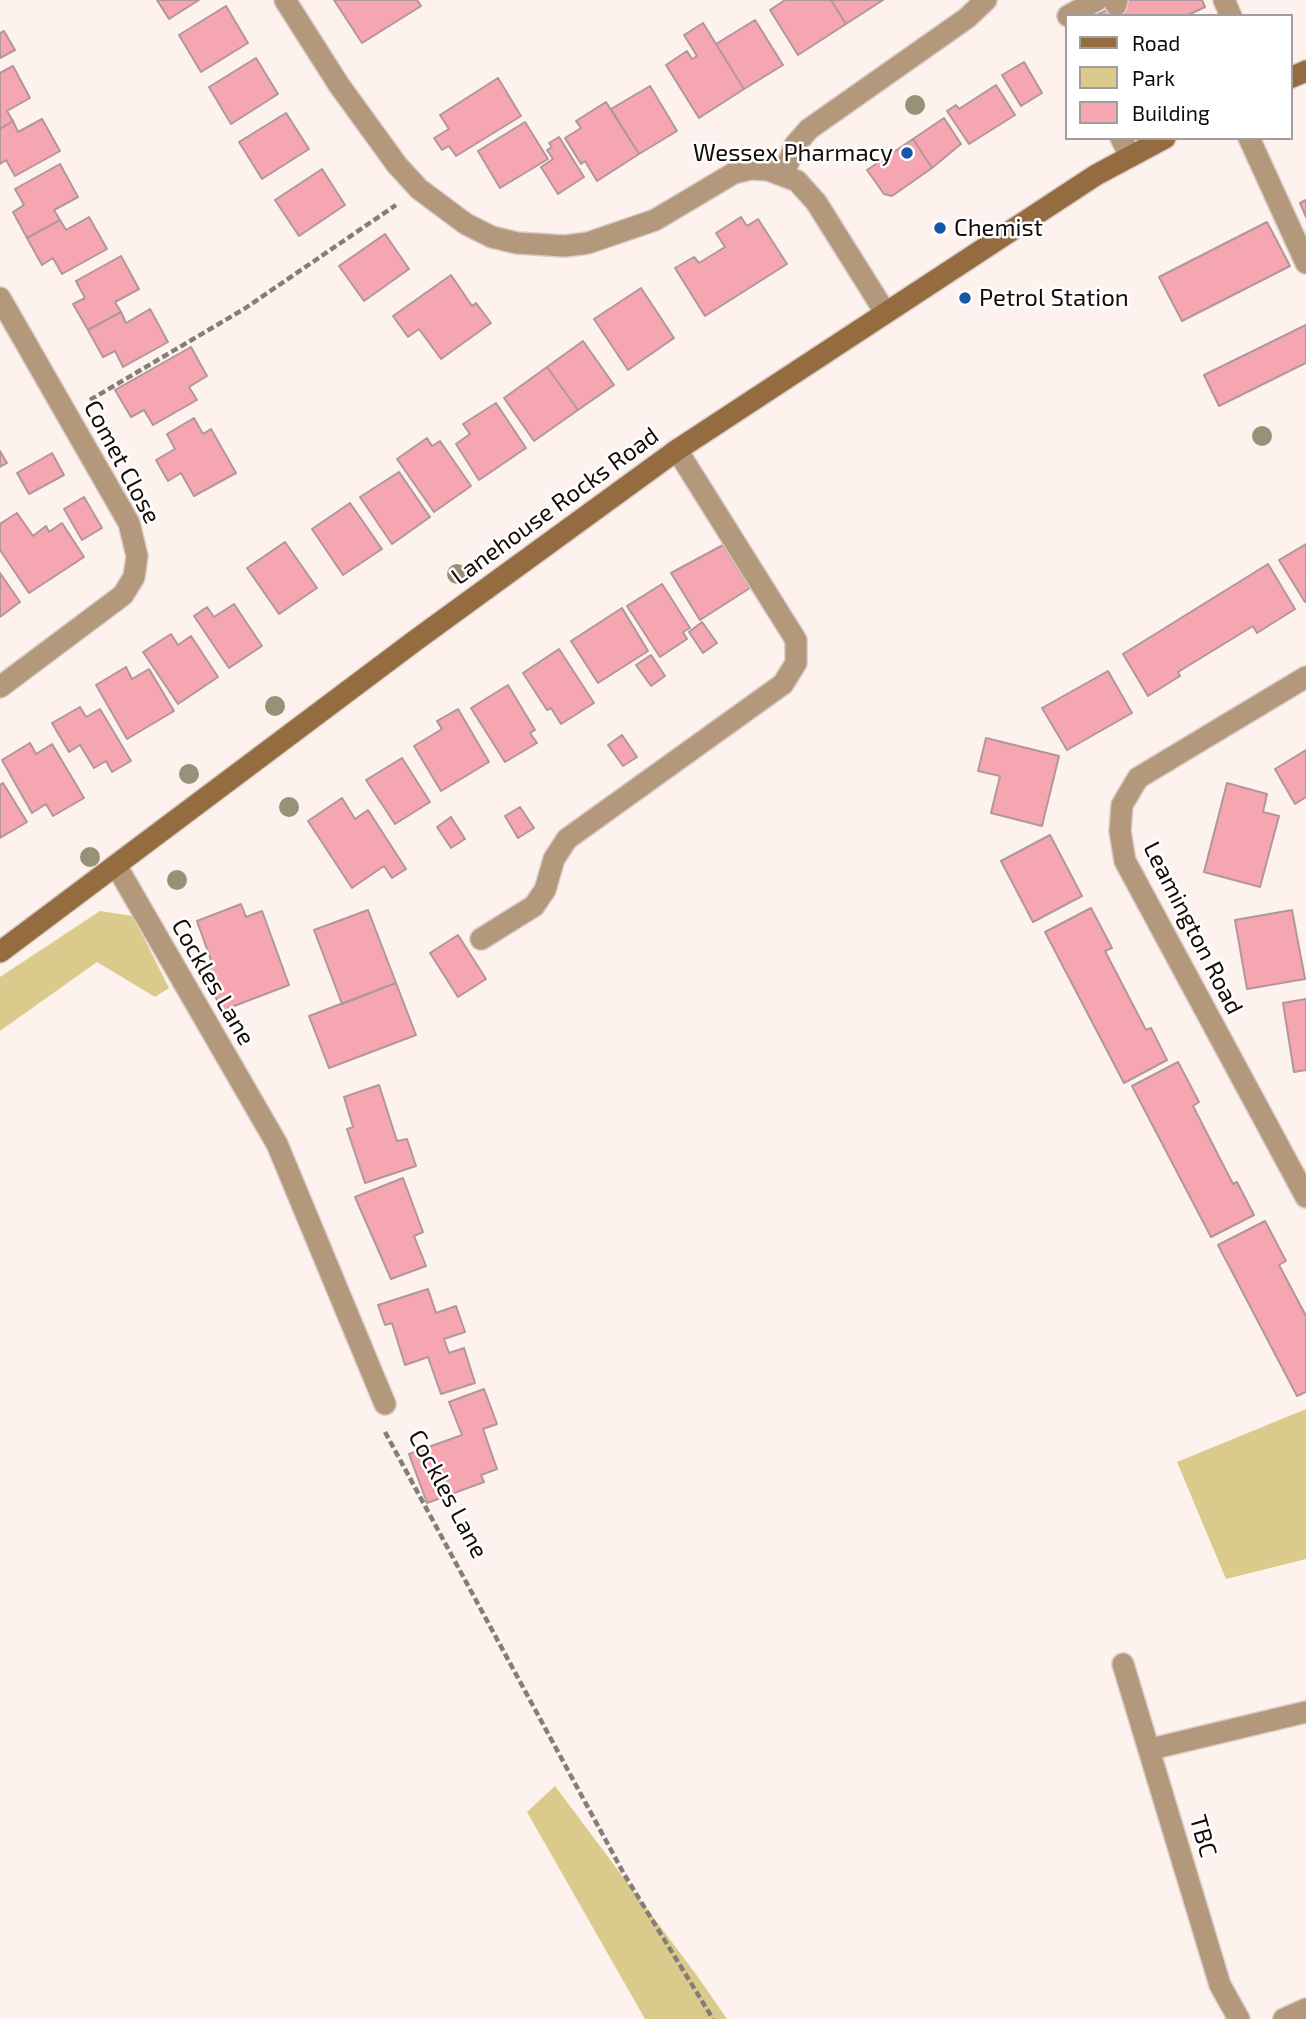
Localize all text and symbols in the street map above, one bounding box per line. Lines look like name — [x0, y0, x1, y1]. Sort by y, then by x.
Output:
legend — [1064, 14, 1292, 140]
text: Road — [1132, 30, 1180, 55]
text: Park — [1132, 65, 1175, 90]
text: Building — [1132, 100, 1210, 125]
place label: Wessex Pharmacy — [693, 139, 893, 167]
marker: Wessex Pharmacy — [899, 145, 915, 161]
place label: Chemist — [954, 214, 1043, 242]
marker: Chemist — [932, 220, 948, 236]
place label: Petrol Station — [979, 284, 1129, 312]
marker: Petrol Station — [957, 290, 973, 306]
street label: Comet Close — [78, 396, 166, 528]
street label: Lanehouse Rocks Road — [446, 421, 664, 591]
street label: Leamington Road — [1137, 837, 1249, 1019]
street label: Cockles Lane — [165, 914, 261, 1050]
street label: Cockles Lane — [402, 1425, 494, 1563]
street label: TBC — [1183, 1812, 1223, 1860]

